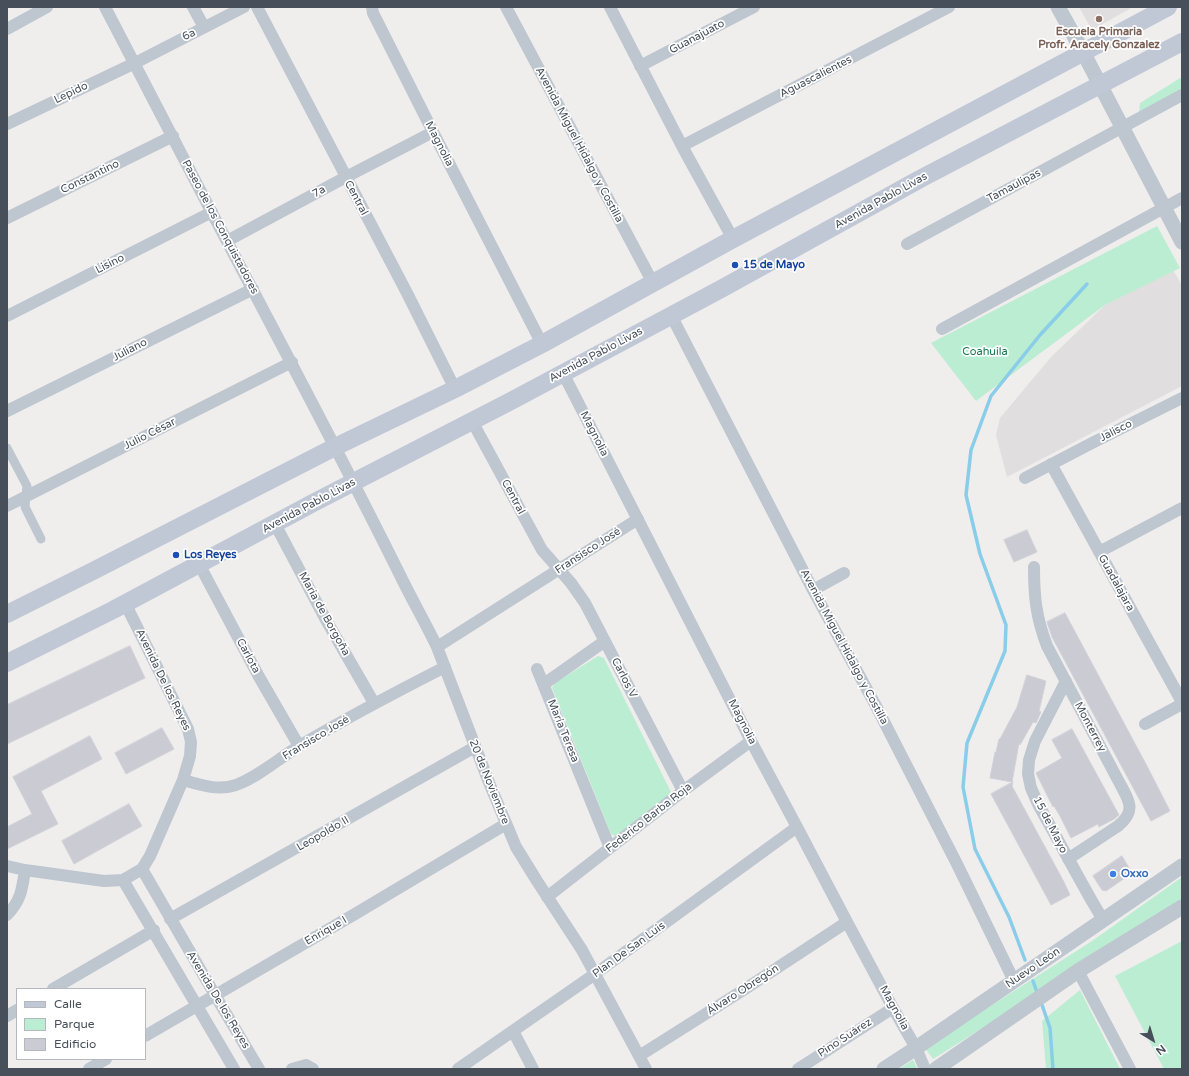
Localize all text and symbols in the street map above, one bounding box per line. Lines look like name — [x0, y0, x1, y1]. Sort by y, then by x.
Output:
marker: Escuela Primaria Profr. Aracely Gonzalez — [1094, 14, 1104, 24]
street label: Guanajuato — [667, 17, 727, 57]
place label: Escuela Primaria Profr. Aracely Gonzalez — [1038, 25, 1160, 51]
street label: 6a — [180, 26, 198, 44]
street label: Aguascalientes — [778, 53, 854, 101]
street label: Avenida Miguel Hidalgo y Costilla — [532, 65, 626, 225]
street label: Lepido — [52, 79, 90, 107]
street label: Magnolia — [422, 119, 456, 169]
street label: Constantino — [59, 157, 121, 197]
street label: Paseo de los Conquistadores — [179, 158, 261, 296]
street label: Tamaulipas — [985, 166, 1043, 206]
street label: Avenida Pablo Livas — [832, 170, 930, 232]
street label: Central — [341, 178, 371, 218]
street label: 7a — [310, 183, 328, 201]
street label: Lisino — [93, 251, 127, 277]
place label: 15 de Mayo — [743, 258, 805, 272]
marker: 15 de Mayo — [730, 260, 740, 270]
street label: Avenida Pablo Livas — [547, 325, 645, 385]
street label: Juliano — [111, 336, 149, 364]
park label: Coahuila — [962, 345, 1008, 359]
street label: Magnolia — [577, 409, 611, 459]
street label: Julio César — [122, 415, 178, 453]
street label: Jalisco — [1098, 417, 1134, 445]
street label: Avenida Pablo Livas — [260, 476, 358, 536]
street label: Central — [498, 477, 528, 517]
street label: Fransisco José — [553, 525, 623, 577]
place label: Los Reyes — [184, 548, 237, 562]
marker: Los Reyes — [171, 550, 181, 560]
street label: Guadalajara — [1095, 552, 1137, 614]
street label: Avenida Miguel Hidalgo y Costilla — [797, 567, 891, 727]
street label: María de Borgoña — [296, 570, 352, 658]
street label: Avenida De los Reyes — [133, 627, 193, 733]
street label: Carlota — [233, 636, 263, 676]
street label: Carlos V — [608, 656, 640, 700]
street label: Magnolia — [725, 697, 759, 747]
street label: María Teresa — [544, 698, 582, 764]
street label: Monterrey — [1071, 700, 1109, 754]
street label: Fransisco José — [280, 713, 352, 763]
street label: 20 de Noviembre — [466, 738, 512, 826]
street label: Federico Barba Roja — [603, 780, 695, 856]
street label: 15 de Mayo — [1030, 794, 1070, 856]
street label: Leopoldo II — [294, 814, 352, 854]
place label: Oxxo — [1121, 867, 1148, 881]
marker: Oxxo — [1108, 869, 1118, 879]
street label: Enrique I — [303, 914, 349, 948]
street label: Plan De San Luis — [590, 919, 668, 981]
street label: Nuevo León — [1003, 945, 1063, 991]
street label: Avenida De los Reyes — [184, 949, 252, 1051]
street label: Álvaro Obregón — [705, 962, 781, 1018]
street label: Magnolia — [876, 983, 912, 1033]
legend — [16, 988, 146, 1060]
text: Calle — [54, 997, 82, 1011]
street label: Pino Suárez — [816, 1016, 874, 1060]
text: Parque — [54, 1017, 95, 1031]
north arrow — [1133, 1020, 1173, 1060]
text: Edificio — [54, 1037, 96, 1051]
text: N — [1153, 1042, 1168, 1058]

